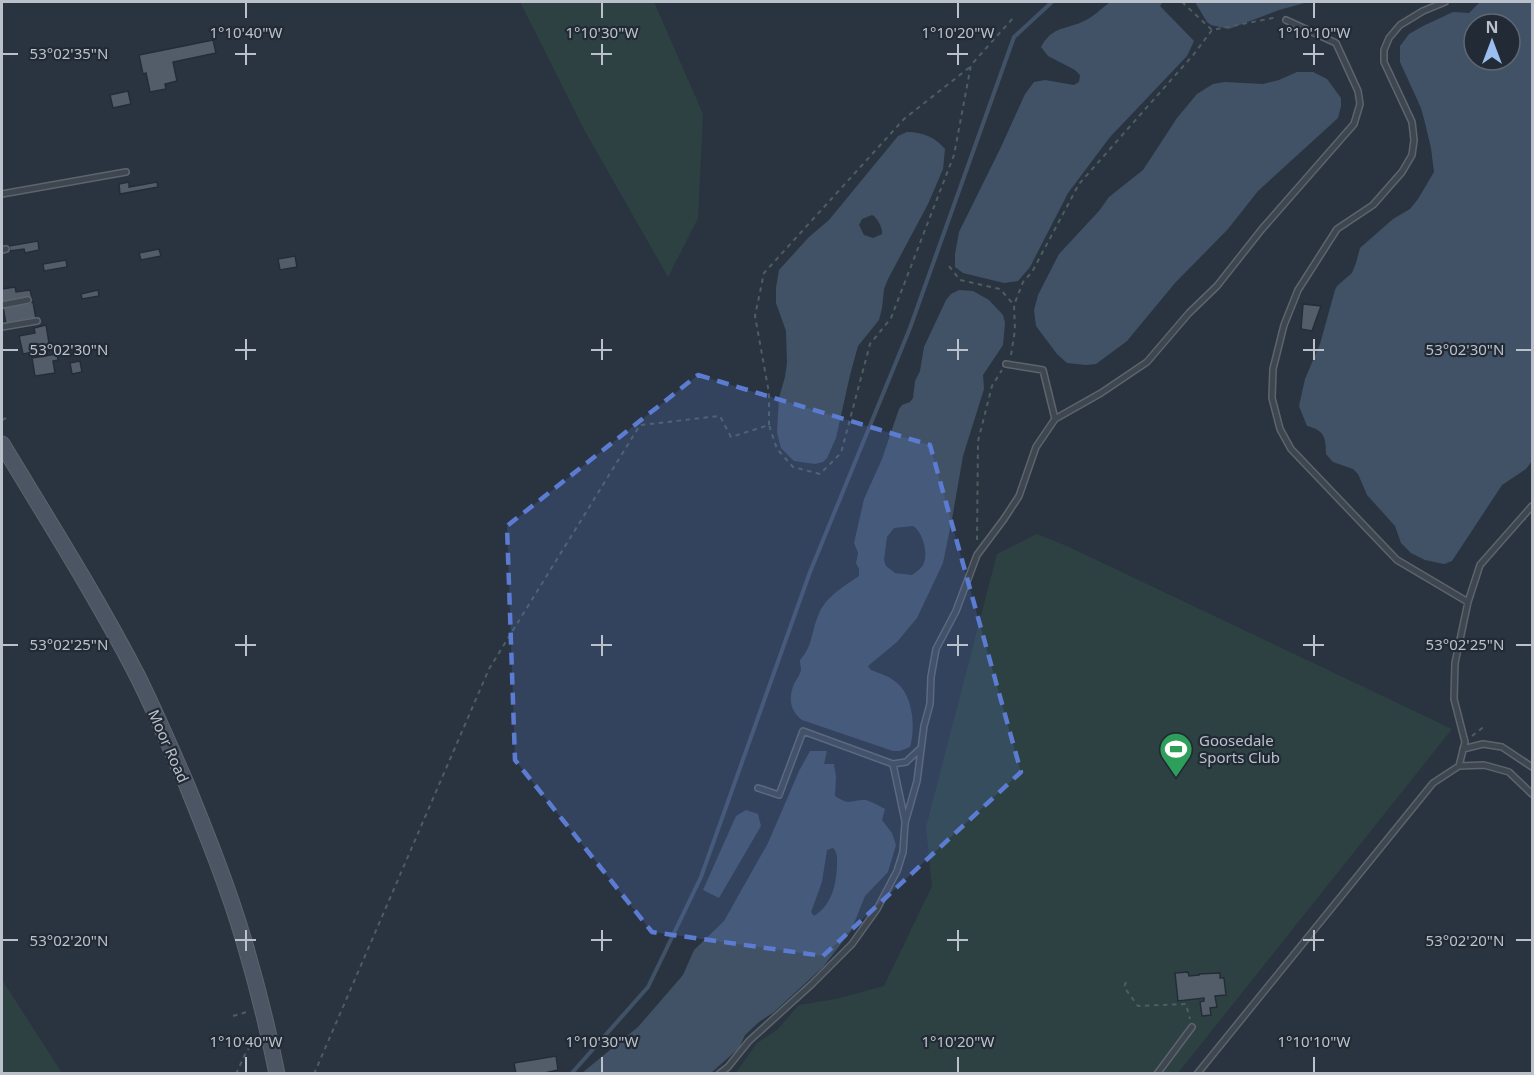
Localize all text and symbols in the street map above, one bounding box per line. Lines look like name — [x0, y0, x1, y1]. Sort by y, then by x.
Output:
north arrow — [1462, 12, 1522, 72]
text: N — [1485, 16, 1499, 38]
text: 1°10'40"W — [209, 22, 283, 42]
text: 1°10'30"W — [565, 22, 639, 42]
text: 1°10'20"W — [921, 22, 995, 42]
text: 1°10'10"W — [1277, 22, 1351, 42]
text: 53°02'35"N — [30, 43, 108, 63]
text: 53°02'30"N — [30, 339, 108, 359]
text: 53°02'30"N — [1426, 339, 1504, 359]
text: 53°02'25"N — [30, 634, 108, 654]
text: 53°02'25"N — [1426, 634, 1504, 654]
street label: Moor Road — [144, 706, 194, 786]
place label: Goosedale Sports Club — [1199, 730, 1280, 767]
sports icon: Goosedale Sports Club — [1158, 731, 1194, 778]
text: 53°02'20"N — [30, 930, 108, 950]
text: 53°02'20"N — [1426, 930, 1504, 950]
text: 1°10'40"W — [209, 1031, 283, 1051]
text: 1°10'30"W — [565, 1031, 639, 1051]
text: 1°10'20"W — [921, 1031, 995, 1051]
text: 1°10'10"W — [1277, 1031, 1351, 1051]

